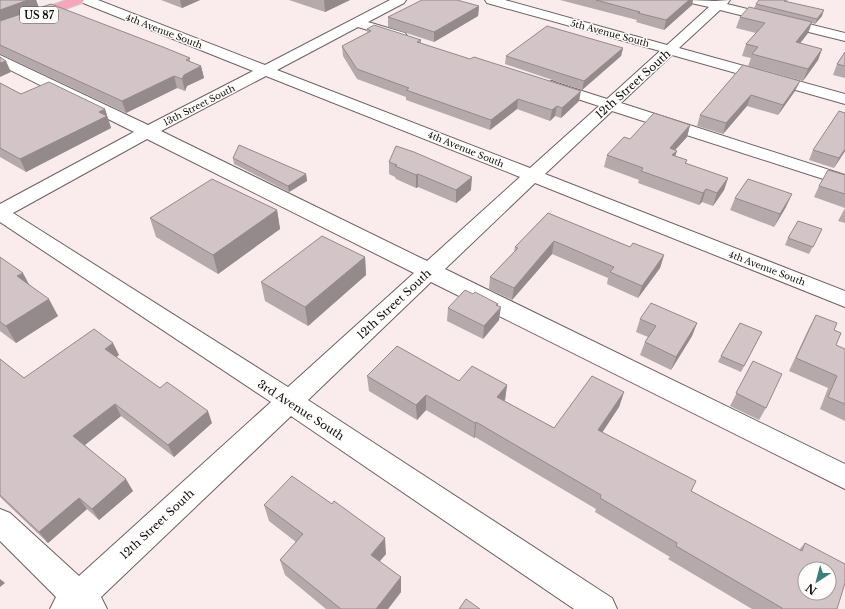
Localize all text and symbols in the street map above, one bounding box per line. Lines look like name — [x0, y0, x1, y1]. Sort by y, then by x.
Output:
road number: US 87 — [20, 7, 58, 23]
street label: 4th Avenue South — [124, 11, 204, 51]
street label: 5th Avenue South — [569, 17, 651, 49]
street label: 12th Street South — [593, 46, 674, 121]
street label: 13th Street South — [161, 82, 237, 128]
street label: 4th Avenue South — [426, 129, 506, 169]
street label: 4th Avenue South — [727, 248, 807, 288]
street label: 12th Street South — [354, 266, 434, 342]
street label: 3rd Avenue South — [255, 377, 347, 443]
street label: 12th Street South — [117, 486, 197, 562]
north arrow — [797, 561, 837, 601]
text: N — [802, 580, 819, 598]

